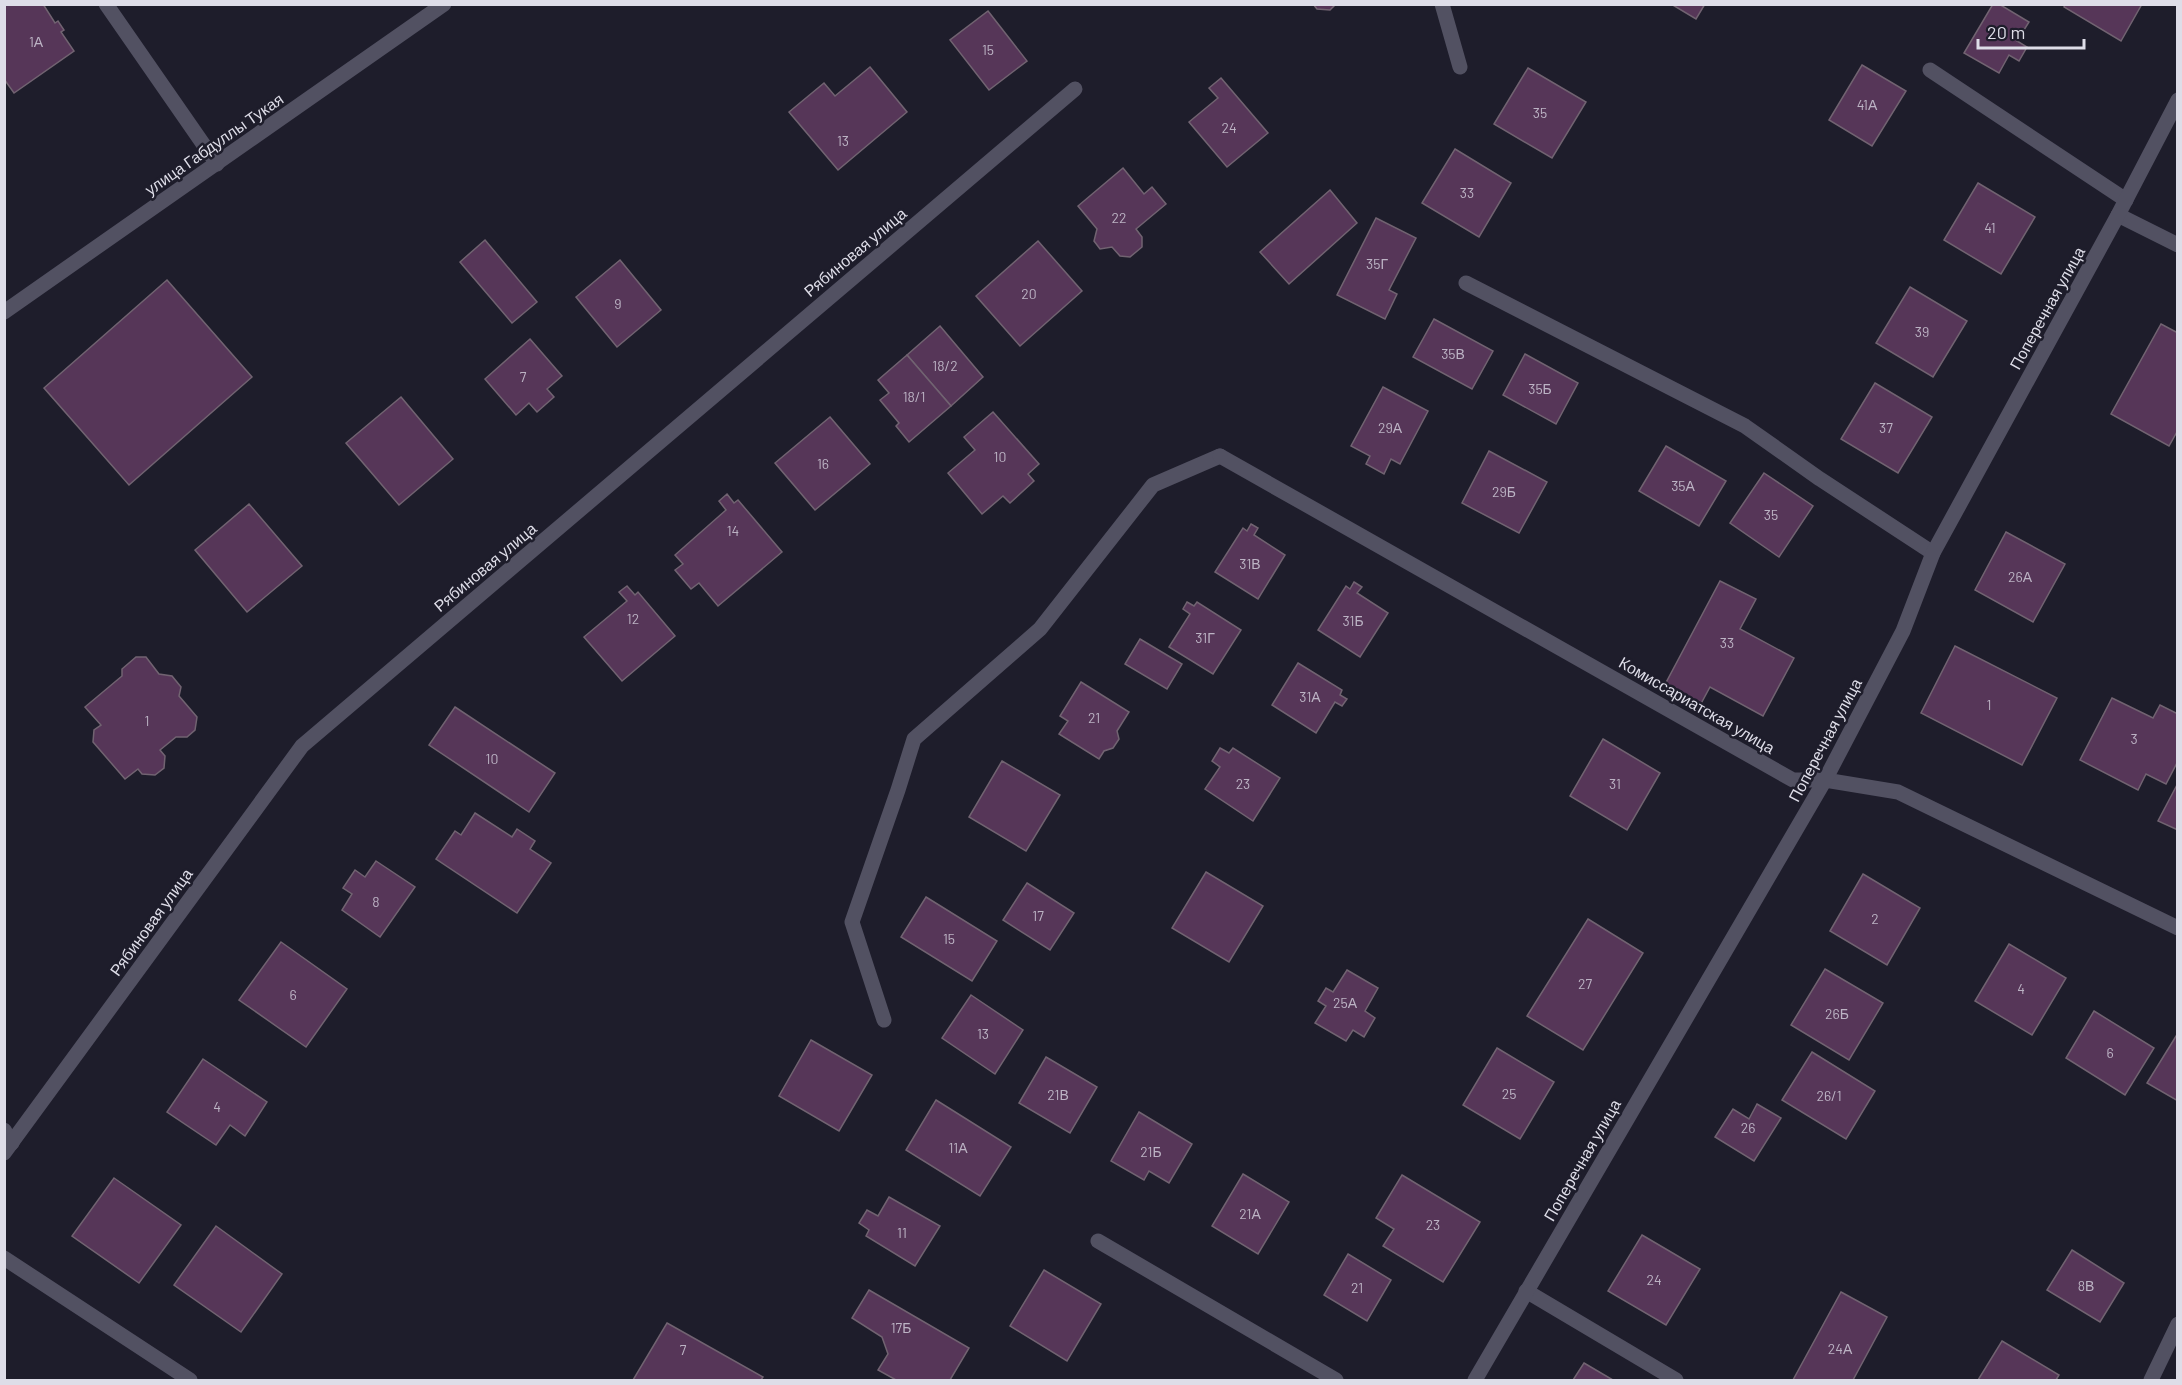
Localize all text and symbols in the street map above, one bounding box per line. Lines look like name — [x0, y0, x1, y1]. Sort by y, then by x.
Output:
scale bar — [1978, 12, 2084, 50]
text: 20 m — [1987, 21, 2025, 43]
house number: 1А — [29, 33, 44, 50]
house number: 15 — [982, 41, 994, 58]
street label: улица Габдуллы Тукая — [141, 89, 287, 199]
house number: 41А — [1857, 96, 1878, 113]
house number: 35 — [1533, 104, 1547, 121]
house number: 24 — [1221, 119, 1237, 136]
house number: 13 — [837, 132, 849, 149]
house number: 33 — [1460, 184, 1474, 201]
street label: Рябиновая улица — [800, 203, 910, 300]
house number: 22 — [1111, 209, 1127, 226]
house number: 41 — [1984, 219, 1996, 236]
street label: Поперечная улица — [2005, 243, 2088, 372]
house number: 35Г — [1366, 255, 1388, 272]
house number: 20 — [1021, 285, 1037, 302]
house number: 9 — [614, 295, 622, 312]
house number: 39 — [1915, 323, 1929, 340]
house number: 35В — [1441, 345, 1465, 362]
house number: 18/2 — [932, 357, 958, 374]
house number: 7 — [520, 368, 527, 385]
house number: 35Б — [1528, 380, 1552, 397]
house number: 18/1 — [903, 388, 925, 405]
house number: 29А — [1378, 419, 1403, 436]
house number: 37 — [1879, 419, 1893, 436]
house number: 10 — [994, 448, 1006, 465]
house number: 16 — [817, 455, 829, 472]
house number: 35А — [1671, 477, 1696, 494]
house number: 29Б — [1492, 483, 1516, 500]
house number: 35 — [1764, 506, 1778, 523]
street label: Рябиновая улица — [430, 518, 540, 615]
house number: 14 — [727, 522, 739, 539]
house number: 31В — [1239, 555, 1261, 572]
house number: 26А — [2008, 568, 2033, 585]
house number: 12 — [627, 610, 639, 627]
house number: 31Б — [1342, 612, 1364, 629]
house number: 31Г — [1195, 629, 1215, 646]
house number: 33 — [1720, 634, 1734, 651]
street label: Комиссариатская улица — [1616, 652, 1779, 757]
street label: Поперечная улица — [1784, 675, 1865, 805]
house number: 31А — [1299, 688, 1321, 705]
house number: 1 — [1987, 696, 1991, 713]
house number: 21 — [1088, 709, 1100, 726]
house number: 1 — [145, 712, 149, 729]
house number: 3 — [2130, 730, 2138, 747]
house number: 10 — [486, 750, 498, 767]
house number: 23 — [1236, 775, 1250, 792]
house number: 31 — [1609, 775, 1621, 792]
street label: Рябиновая улица — [105, 864, 196, 979]
house number: 8 — [372, 893, 380, 910]
house number: 17 — [1032, 907, 1044, 924]
house number: 2 — [1871, 910, 1879, 927]
house number: 15 — [943, 930, 955, 947]
house number: 27 — [1578, 975, 1592, 992]
house number: 4 — [2017, 980, 2025, 997]
house number: 6 — [289, 986, 297, 1003]
house number: 25А — [1333, 994, 1358, 1011]
house number: 26Б — [1825, 1005, 1849, 1022]
house number: 13 — [977, 1025, 989, 1042]
house number: 6 — [2106, 1044, 2114, 1061]
house number: 25 — [1502, 1085, 1516, 1102]
house number: 21В — [1047, 1086, 1069, 1103]
house number: 26/1 — [1816, 1087, 1842, 1104]
street label: Поперечная улица — [1539, 1096, 1624, 1224]
house number: 4 — [213, 1098, 221, 1115]
house number: 26 — [1741, 1119, 1755, 1136]
house number: 11А — [948, 1139, 968, 1156]
house number: 21Б — [1140, 1143, 1162, 1160]
house number: 21А — [1239, 1205, 1261, 1222]
house number: 23 — [1426, 1216, 1440, 1233]
house number: 11 — [897, 1224, 907, 1241]
house number: 24 — [1646, 1271, 1662, 1288]
house number: 8В — [2078, 1277, 2094, 1294]
house number: 21 — [1351, 1279, 1363, 1296]
house number: 17Б — [891, 1319, 911, 1336]
house number: 24А — [1828, 1340, 1853, 1357]
house number: 7 — [680, 1341, 687, 1358]

